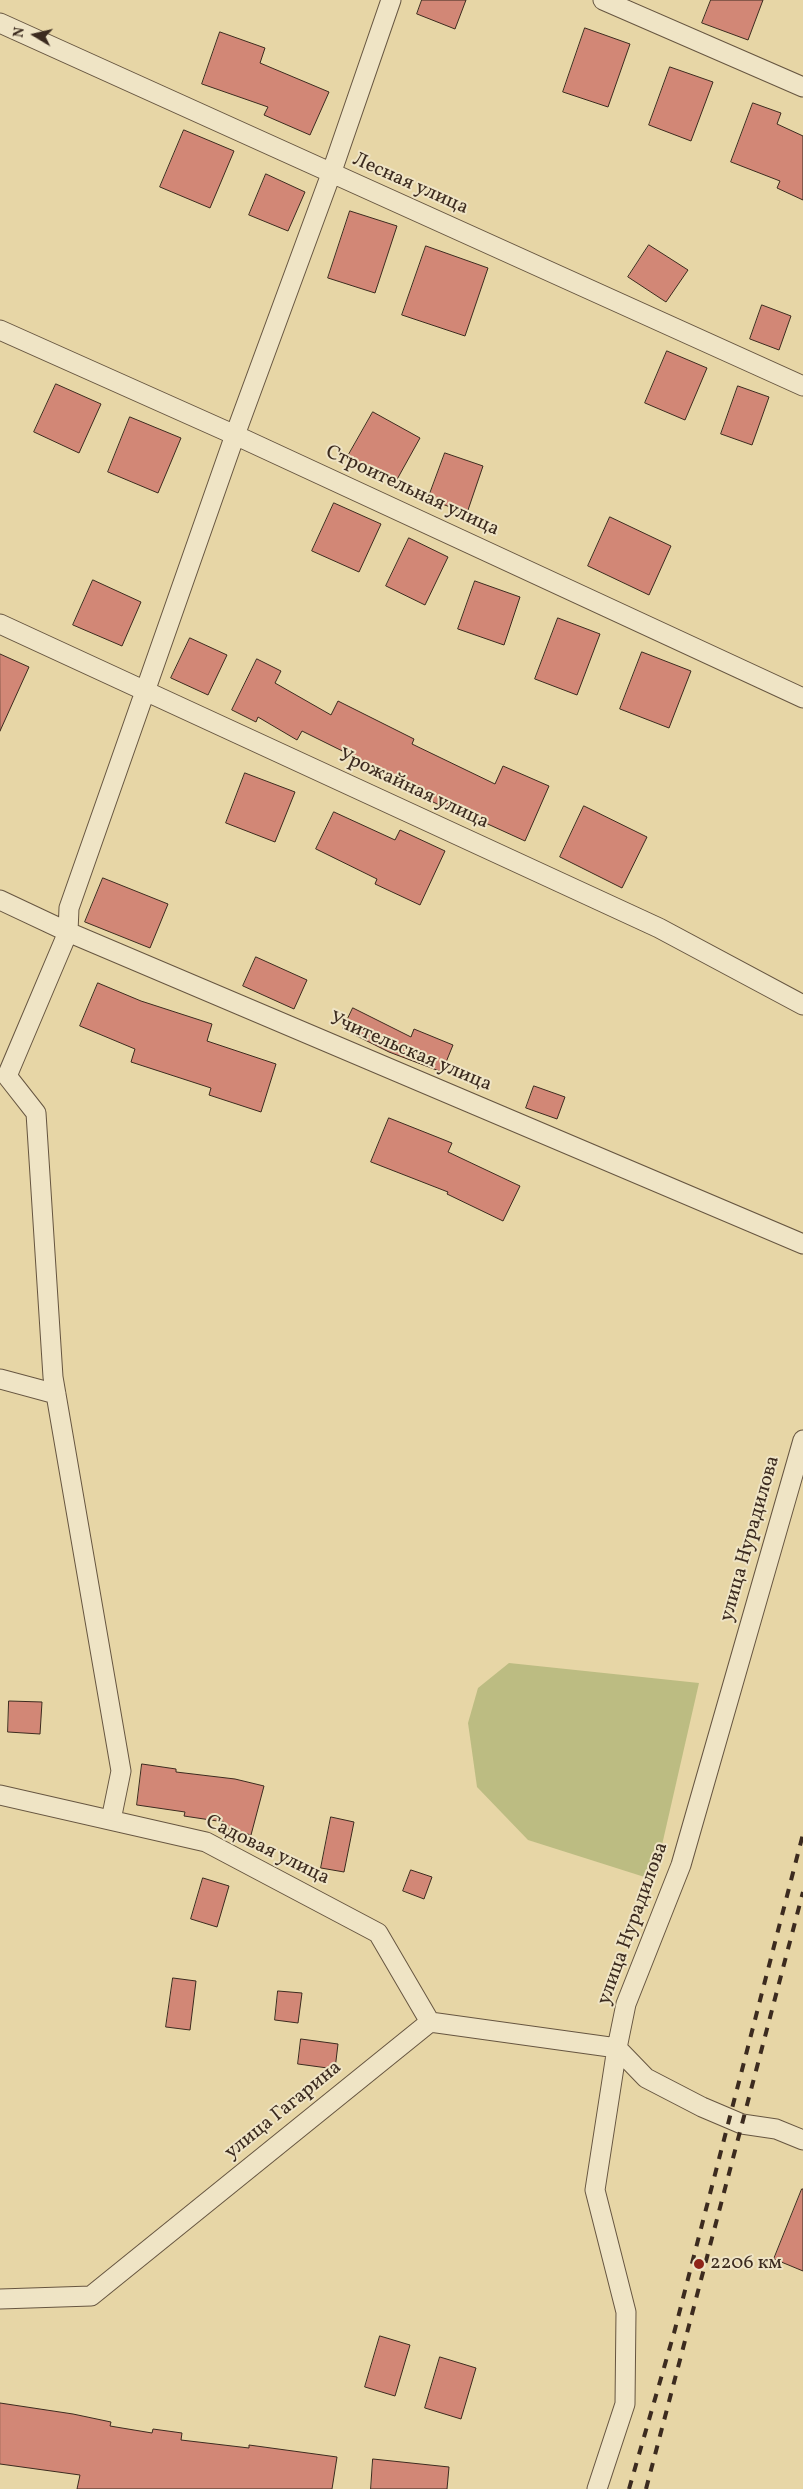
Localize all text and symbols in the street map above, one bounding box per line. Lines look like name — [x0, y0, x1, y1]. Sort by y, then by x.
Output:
north arrow — [10, 10, 60, 60]
text: N — [10, 26, 30, 39]
street label: Лесная улица — [348, 149, 472, 221]
street label: Строительная улица — [321, 441, 503, 543]
street label: Урожайная улица — [334, 745, 492, 835]
street label: Учительская улица — [325, 1008, 495, 1098]
street label: улица Нурадилова — [716, 1453, 786, 1625]
street label: Садовая улица — [201, 1811, 333, 1891]
street label: улица Нурадилова — [593, 1839, 675, 2009]
street label: улица Гагарина — [221, 2057, 347, 2165]
place label: 2206 км — [710, 2252, 782, 2276]
marker: 2206 км — [692, 2257, 706, 2271]

